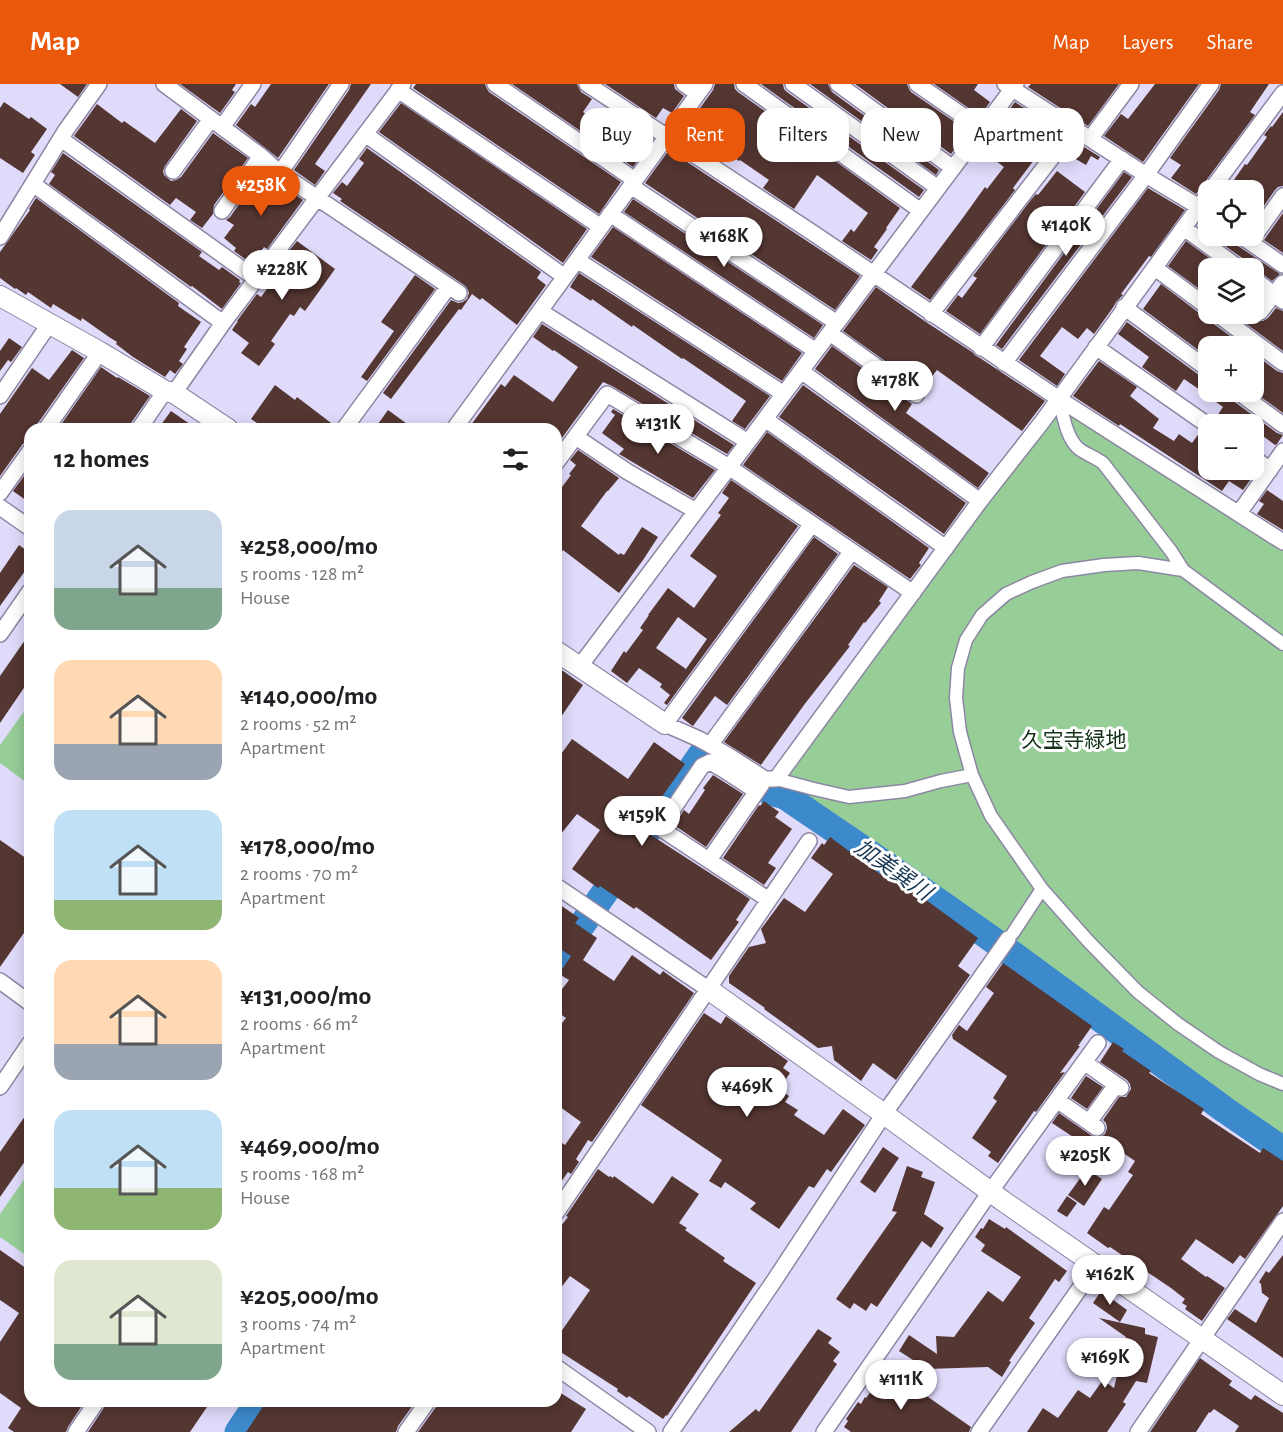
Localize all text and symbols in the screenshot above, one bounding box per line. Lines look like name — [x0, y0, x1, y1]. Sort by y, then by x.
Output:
text: Map — [30, 28, 80, 56]
text: Map — [1053, 32, 1089, 53]
text: Layers — [1122, 32, 1173, 53]
text: Share — [1206, 32, 1253, 53]
chip: Buy — [580, 108, 653, 162]
chip: Rent — [665, 108, 745, 162]
chip: Filters — [757, 108, 849, 162]
chip: New — [861, 108, 941, 162]
chip: Apartment — [953, 108, 1084, 162]
pin: ¥258K — [219, 166, 303, 217]
text: ¥258K — [236, 175, 286, 195]
map controls — [1198, 180, 1264, 480]
button: locate — [1198, 180, 1264, 246]
pin: ¥140K — [1024, 206, 1108, 257]
text: ¥140K — [1041, 215, 1091, 235]
pin: ¥168K — [682, 217, 766, 268]
text: ¥168K — [700, 226, 748, 246]
pin: ¥228K — [240, 250, 324, 301]
button: layers — [1198, 258, 1264, 324]
text: ¥228K — [257, 259, 307, 279]
button: + — [1198, 336, 1264, 402]
pin: ¥178K — [853, 361, 937, 412]
text: ¥178K — [871, 370, 919, 390]
pin: ¥131K — [616, 404, 700, 455]
text: ¥131K — [635, 413, 681, 433]
button: − — [1198, 414, 1264, 480]
icon: filters — [499, 443, 532, 476]
text: 12 homes — [54, 446, 149, 472]
text: ¥258,000/mo — [240, 533, 378, 559]
icon: home — [102, 534, 174, 606]
text: 5 rooms · 128 m² — [240, 564, 364, 584]
text: House — [240, 588, 290, 608]
text: ¥140,000/mo — [240, 683, 377, 709]
icon: home — [102, 684, 174, 756]
text: 2 rooms · 52 m² — [240, 714, 357, 734]
park label: 久宝寺緑地 — [1022, 729, 1127, 751]
text: Apartment — [240, 738, 325, 758]
pin: ¥159K — [600, 796, 684, 847]
text: ¥159K — [618, 805, 666, 825]
text: ¥178,000/mo — [240, 833, 375, 859]
icon: home — [102, 834, 174, 906]
water label: 加美巽川 — [851, 835, 938, 905]
text: 2 rooms · 70 m² — [240, 864, 358, 884]
text: Apartment — [240, 888, 325, 908]
text: ¥131,000/mo — [240, 983, 371, 1009]
icon: home — [102, 984, 174, 1056]
text: 2 rooms · 66 m² — [240, 1014, 358, 1034]
text: Apartment — [240, 1038, 325, 1058]
pin: ¥469K — [705, 1067, 789, 1118]
text: ¥469K — [721, 1076, 773, 1096]
text: ¥469,000/mo — [240, 1133, 380, 1159]
icon: home — [102, 1134, 174, 1206]
pin: ¥205K — [1043, 1136, 1127, 1187]
text: ¥205K — [1060, 1145, 1110, 1165]
text: 5 rooms · 168 m² — [240, 1164, 364, 1184]
text: House — [240, 1188, 290, 1208]
pin: ¥162K — [1068, 1255, 1152, 1306]
text: ¥162K — [1086, 1264, 1134, 1284]
text: ¥205,000/mo — [240, 1283, 379, 1309]
icon: home — [102, 1284, 174, 1356]
text: 3 rooms · 74 m² — [240, 1314, 356, 1334]
text: Apartment — [240, 1338, 325, 1358]
pin: ¥169K — [1063, 1338, 1147, 1389]
text: ¥169K — [1081, 1347, 1129, 1367]
pin: ¥111K — [859, 1360, 943, 1411]
text: ¥111K — [879, 1369, 923, 1389]

